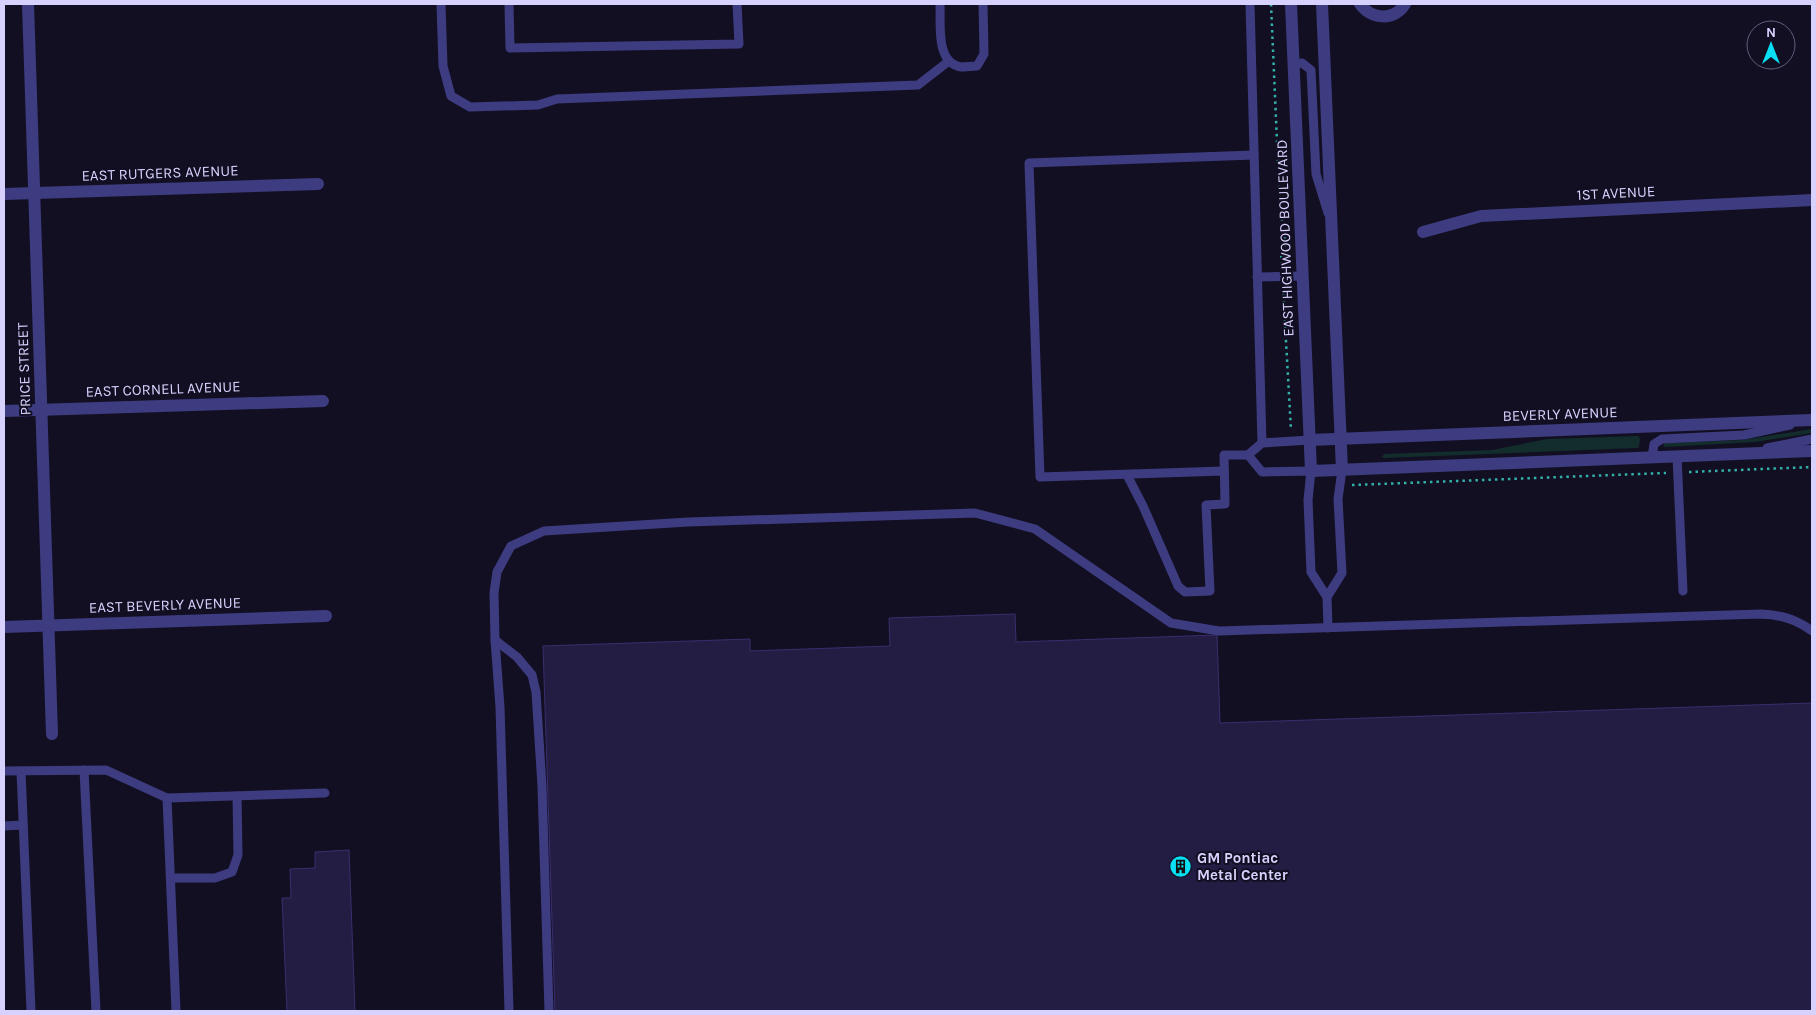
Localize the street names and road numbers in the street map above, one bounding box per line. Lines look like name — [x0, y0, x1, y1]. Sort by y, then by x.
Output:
street label: EAST HIGHWOOD BOULEVARD — [1273, 139, 1297, 337]
street label: EAST RUTGERS AVENUE — [81, 161, 239, 185]
street label: 1ST AVENUE — [1576, 182, 1656, 204]
street label: PRICE STREET — [13, 322, 35, 416]
street label: EAST CORNELL AVENUE — [85, 377, 241, 401]
street label: BEVERLY AVENUE — [1502, 403, 1618, 425]
street label: EAST BEVERLY AVENUE — [89, 593, 241, 617]

